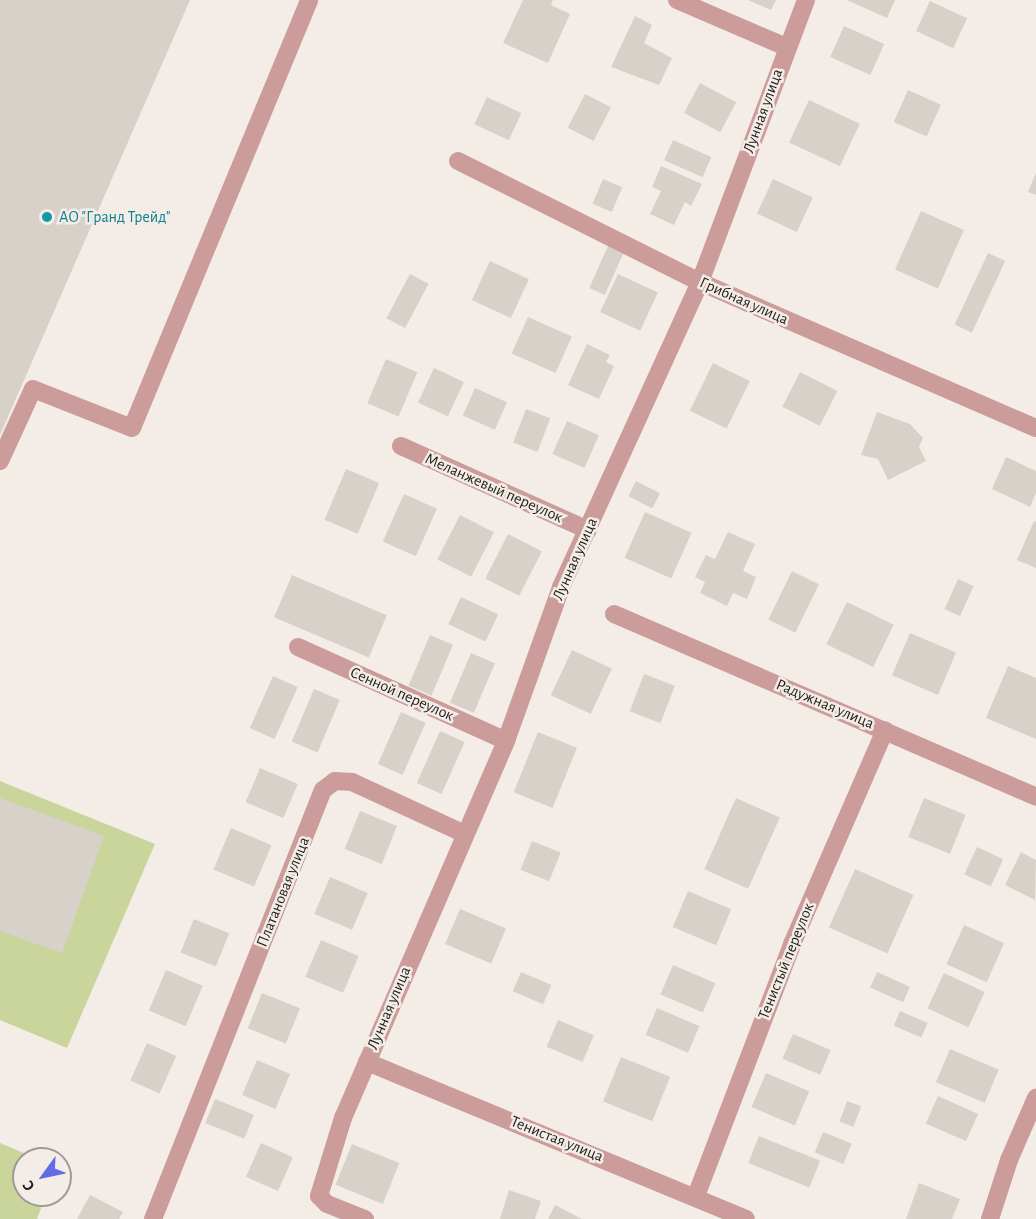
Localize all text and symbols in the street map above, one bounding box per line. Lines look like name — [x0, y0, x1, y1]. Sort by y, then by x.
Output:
street label: Лунная улица — [739, 66, 787, 156]
place label: АО "Гранд Трейд" — [59, 207, 170, 227]
marker: АО "Гранд Трейд" — [40, 210, 54, 224]
street label: Грибная улица — [697, 273, 791, 329]
street label: Меланжевый переулок — [422, 449, 566, 527]
street label: Лунная улица — [548, 515, 602, 603]
street label: Сенной переулок — [347, 663, 457, 725]
street label: Радужная улица — [773, 675, 877, 733]
street label: Платановая улица — [252, 834, 314, 950]
street label: Тенистый переулок — [754, 900, 818, 1022]
street label: Лунная улица — [363, 964, 415, 1052]
street label: Тенистая улица — [508, 1112, 606, 1166]
north arrow — [12, 1147, 72, 1207]
text: С — [19, 1178, 38, 1194]

